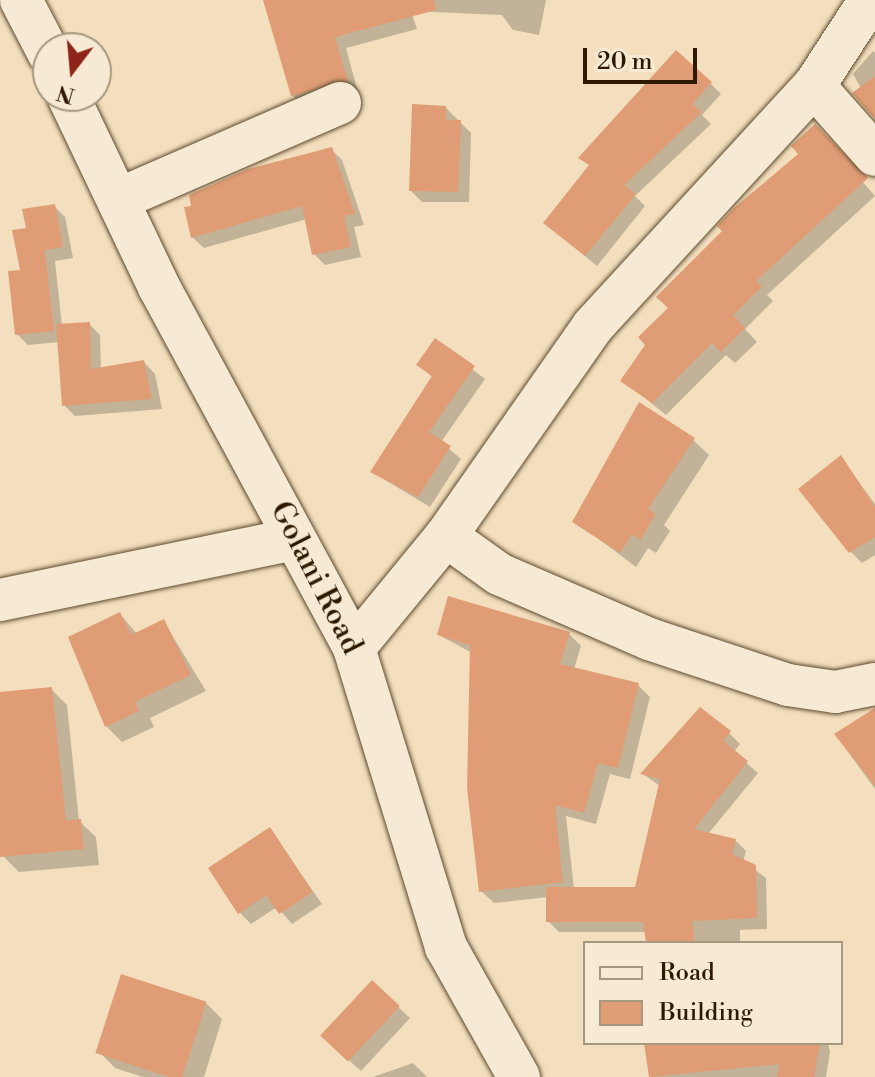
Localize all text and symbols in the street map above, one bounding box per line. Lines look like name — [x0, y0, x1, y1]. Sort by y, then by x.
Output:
north arrow — [32, 32, 112, 112]
scale bar — [587, 32, 701, 82]
text: 20 m — [597, 47, 653, 77]
text: N — [54, 78, 78, 109]
street label: Golani Road — [262, 496, 370, 660]
legend — [583, 941, 843, 1045]
text: Road — [659, 958, 715, 988]
text: Building — [659, 998, 753, 1028]

